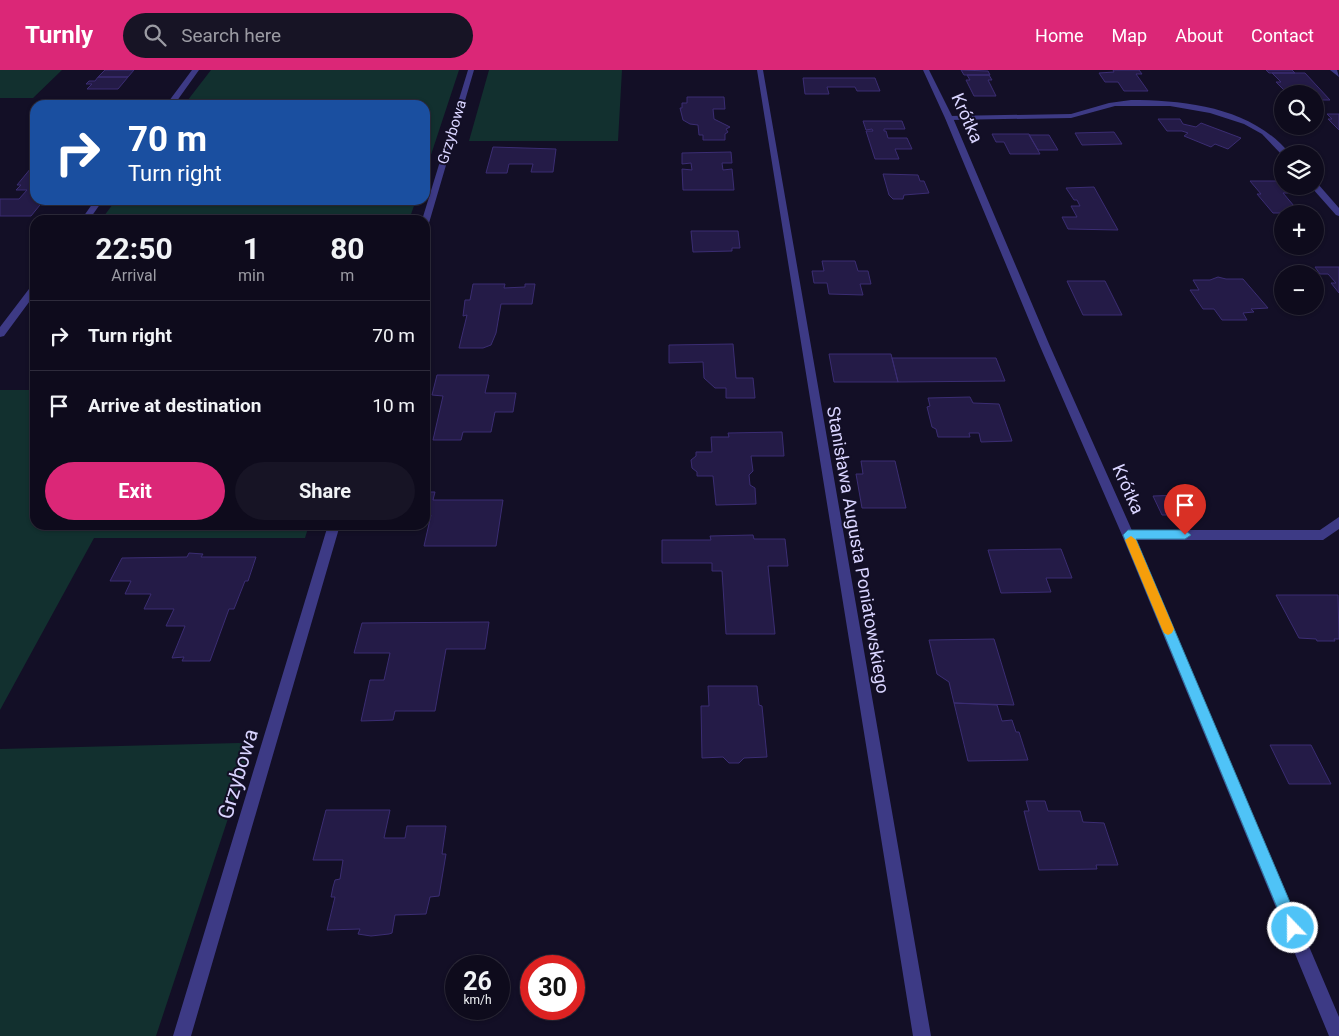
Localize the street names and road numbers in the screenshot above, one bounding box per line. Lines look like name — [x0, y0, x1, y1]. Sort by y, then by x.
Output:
street label: Krótka — [947, 90, 988, 146]
street label: Grzybowa — [434, 98, 470, 166]
street label: Stanisława Augusta Poniatowskiego — [823, 405, 894, 695]
street label: Krótka — [1108, 461, 1149, 517]
street label: Grzybowa — [213, 726, 263, 822]

